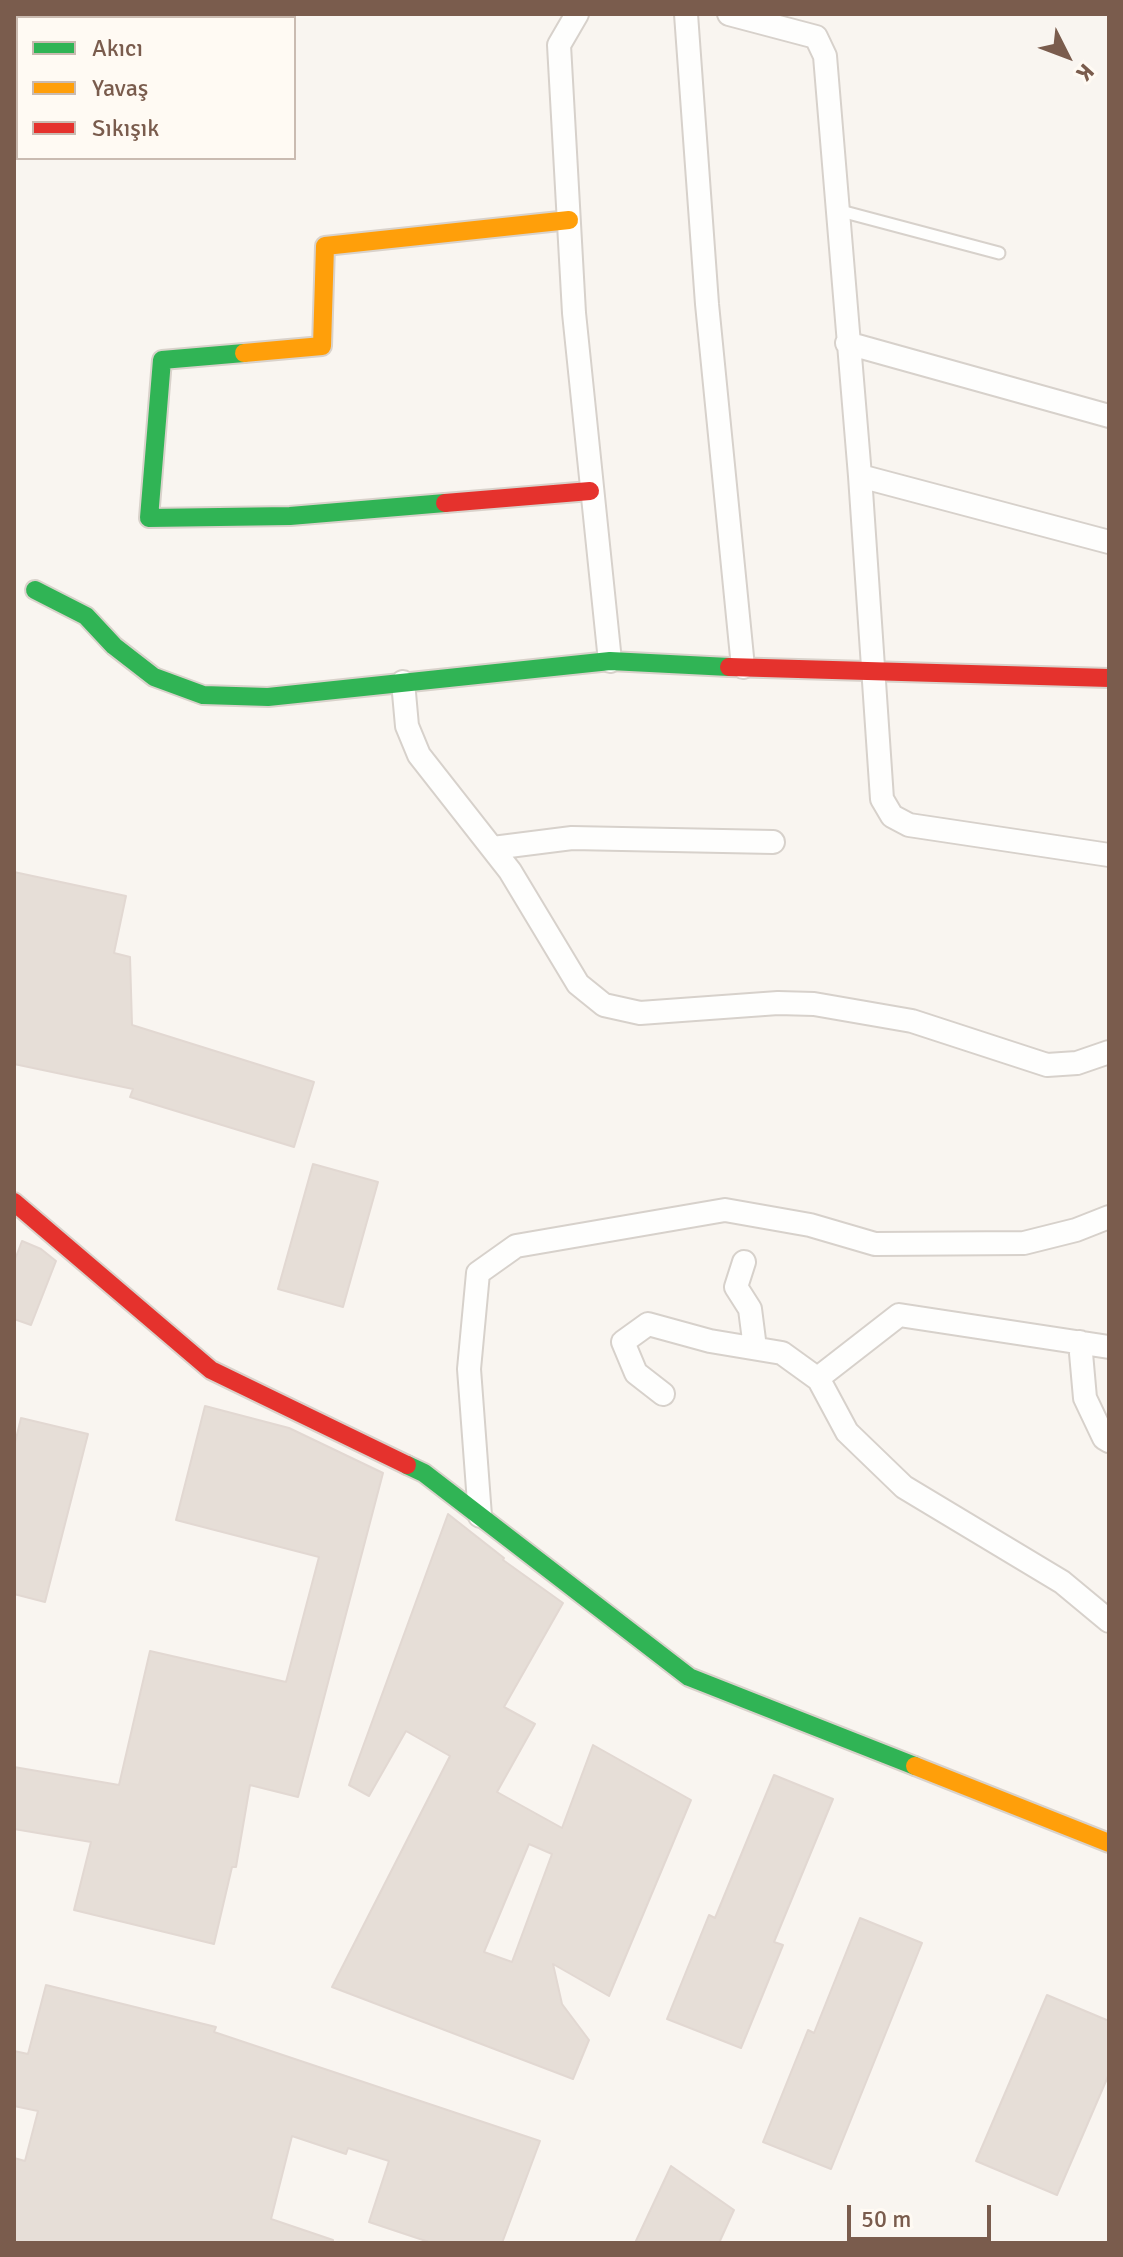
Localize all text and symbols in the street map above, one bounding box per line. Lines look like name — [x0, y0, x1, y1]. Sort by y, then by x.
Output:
legend — [16, 16, 296, 160]
north arrow — [1027, 16, 1107, 96]
text: Akıcı — [92, 33, 143, 63]
text: K — [1071, 58, 1100, 87]
text: Yavaş — [92, 73, 148, 103]
text: Sıkışık — [92, 113, 159, 143]
scale bar — [851, 2189, 995, 2239]
text: 50 m — [861, 2204, 911, 2234]

